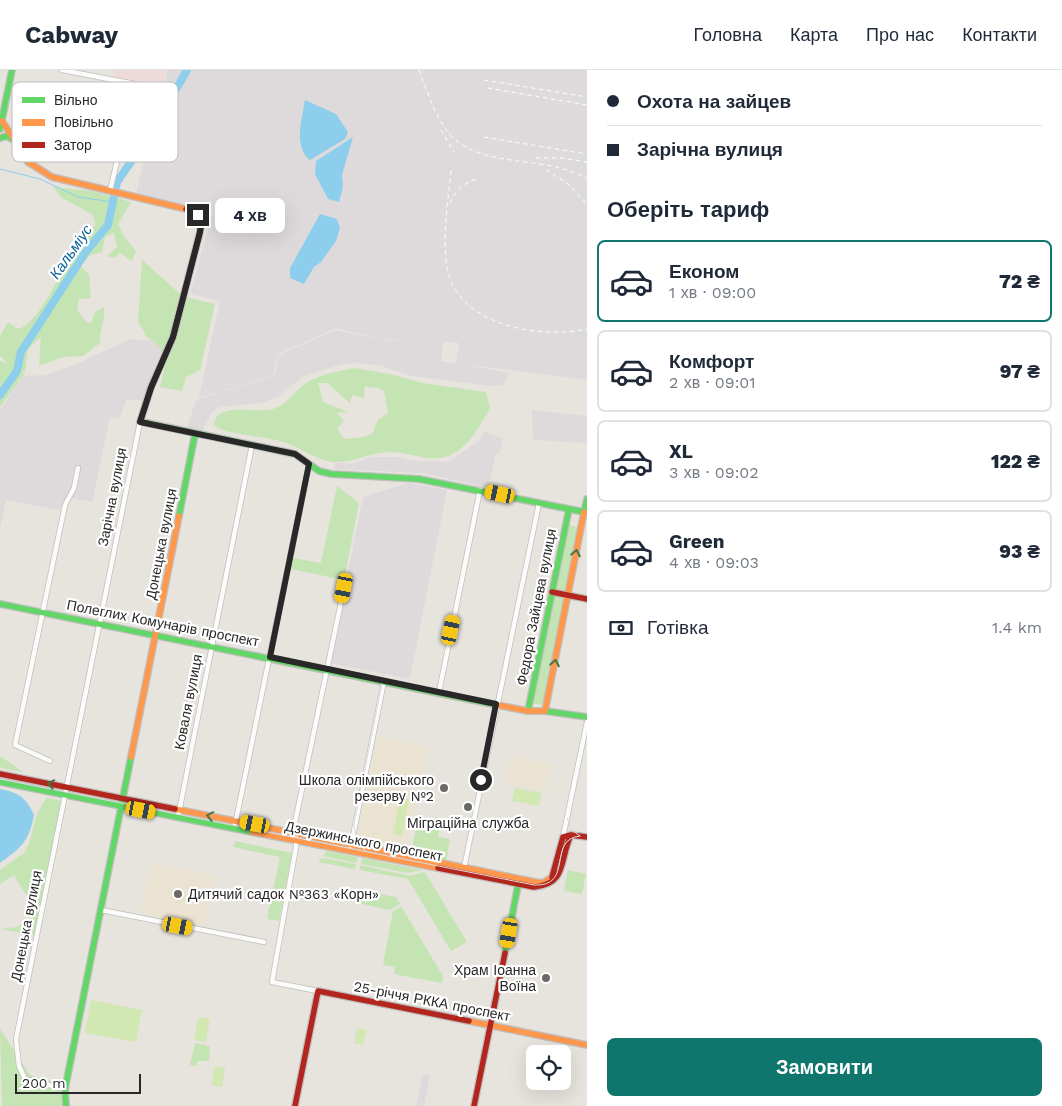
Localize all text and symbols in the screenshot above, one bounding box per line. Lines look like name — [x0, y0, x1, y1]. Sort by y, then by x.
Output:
text: Cabway — [25, 21, 118, 49]
text: Головна — [694, 24, 762, 45]
text: Карта — [790, 24, 838, 45]
text: Про нас — [866, 24, 934, 45]
text: Контакти — [962, 24, 1037, 45]
legend — [12, 82, 178, 162]
text: Охота на зайцев — [637, 90, 791, 113]
text: Вільно — [54, 92, 98, 108]
text: Повільно — [54, 114, 114, 130]
text: Затор — [54, 137, 92, 153]
text: Зарічна вулиця — [637, 138, 783, 161]
text: Оберіть тариф — [607, 197, 769, 222]
callout: 4 хв — [216, 198, 286, 232]
route end — [187, 204, 209, 226]
text: 4 хв — [233, 206, 267, 225]
water label: Кальміус — [46, 221, 96, 283]
icon: car — [609, 259, 654, 304]
text: Економ — [669, 260, 739, 283]
text: 72 ₴ — [999, 270, 1040, 293]
text: 1 хв · 09:00 — [669, 283, 756, 302]
icon: car — [609, 349, 654, 394]
text: Комфорт — [669, 350, 754, 373]
text: 97 ₴ — [1000, 360, 1040, 383]
text: 2 хв · 09:01 — [669, 373, 756, 392]
icon: car — [609, 439, 654, 484]
text: XL — [669, 440, 693, 463]
street label: Зарічна вулиця — [95, 446, 129, 548]
text: 122 ₴ — [991, 450, 1040, 473]
text: 3 хв · 09:02 — [669, 463, 759, 482]
car — [483, 484, 516, 504]
street label: Донецька вулиця — [142, 487, 180, 601]
street label: Федора Зайцева вулиця — [513, 527, 559, 687]
icon: car — [609, 529, 654, 574]
text: Green — [669, 530, 725, 553]
text: 93 ₴ — [999, 540, 1040, 563]
one-way arrow — [571, 549, 581, 558]
text: 4 хв · 09:03 — [669, 553, 759, 572]
car — [333, 572, 354, 604]
street label: Полеглих Комунарів проспект — [65, 596, 261, 650]
car — [440, 614, 461, 646]
icon: cash — [607, 614, 635, 642]
text: Готівка — [647, 616, 708, 639]
text: 1.4 km — [992, 618, 1042, 637]
street label: Коваля вулиця — [171, 653, 205, 751]
one-way arrow — [549, 659, 559, 667]
route start — [470, 769, 492, 791]
place label: Школа олімпійського резерву №2 — [299, 772, 434, 804]
one-way arrow — [46, 779, 55, 790]
marker: Школа олімпійського резерву №2 — [438, 782, 450, 794]
car — [124, 800, 157, 820]
marker: Міграційна служба — [462, 801, 474, 813]
one-way arrow — [206, 811, 215, 821]
car — [238, 814, 271, 834]
place label: Міграційна служба — [407, 815, 529, 831]
street label: Дзержинського проспект — [284, 818, 445, 864]
street label: Донецька вулиця — [7, 869, 45, 983]
place label: Дитячий садок №363 «Корн» — [188, 886, 379, 902]
marker: Дитячий садок №363 «Корн» — [172, 888, 184, 900]
car — [161, 916, 194, 936]
car — [499, 917, 518, 949]
place label: Храм Іоанна Воїна — [454, 962, 536, 994]
marker: Храм Іоанна Воїна — [540, 972, 552, 984]
street label: 25-річчя РККА проспект — [352, 978, 512, 1024]
button: Замовити — [607, 1038, 1042, 1096]
map controls — [526, 1045, 571, 1090]
button: locate — [526, 1045, 571, 1090]
scale bar — [15, 1071, 141, 1094]
text: 200 m — [22, 1075, 66, 1091]

